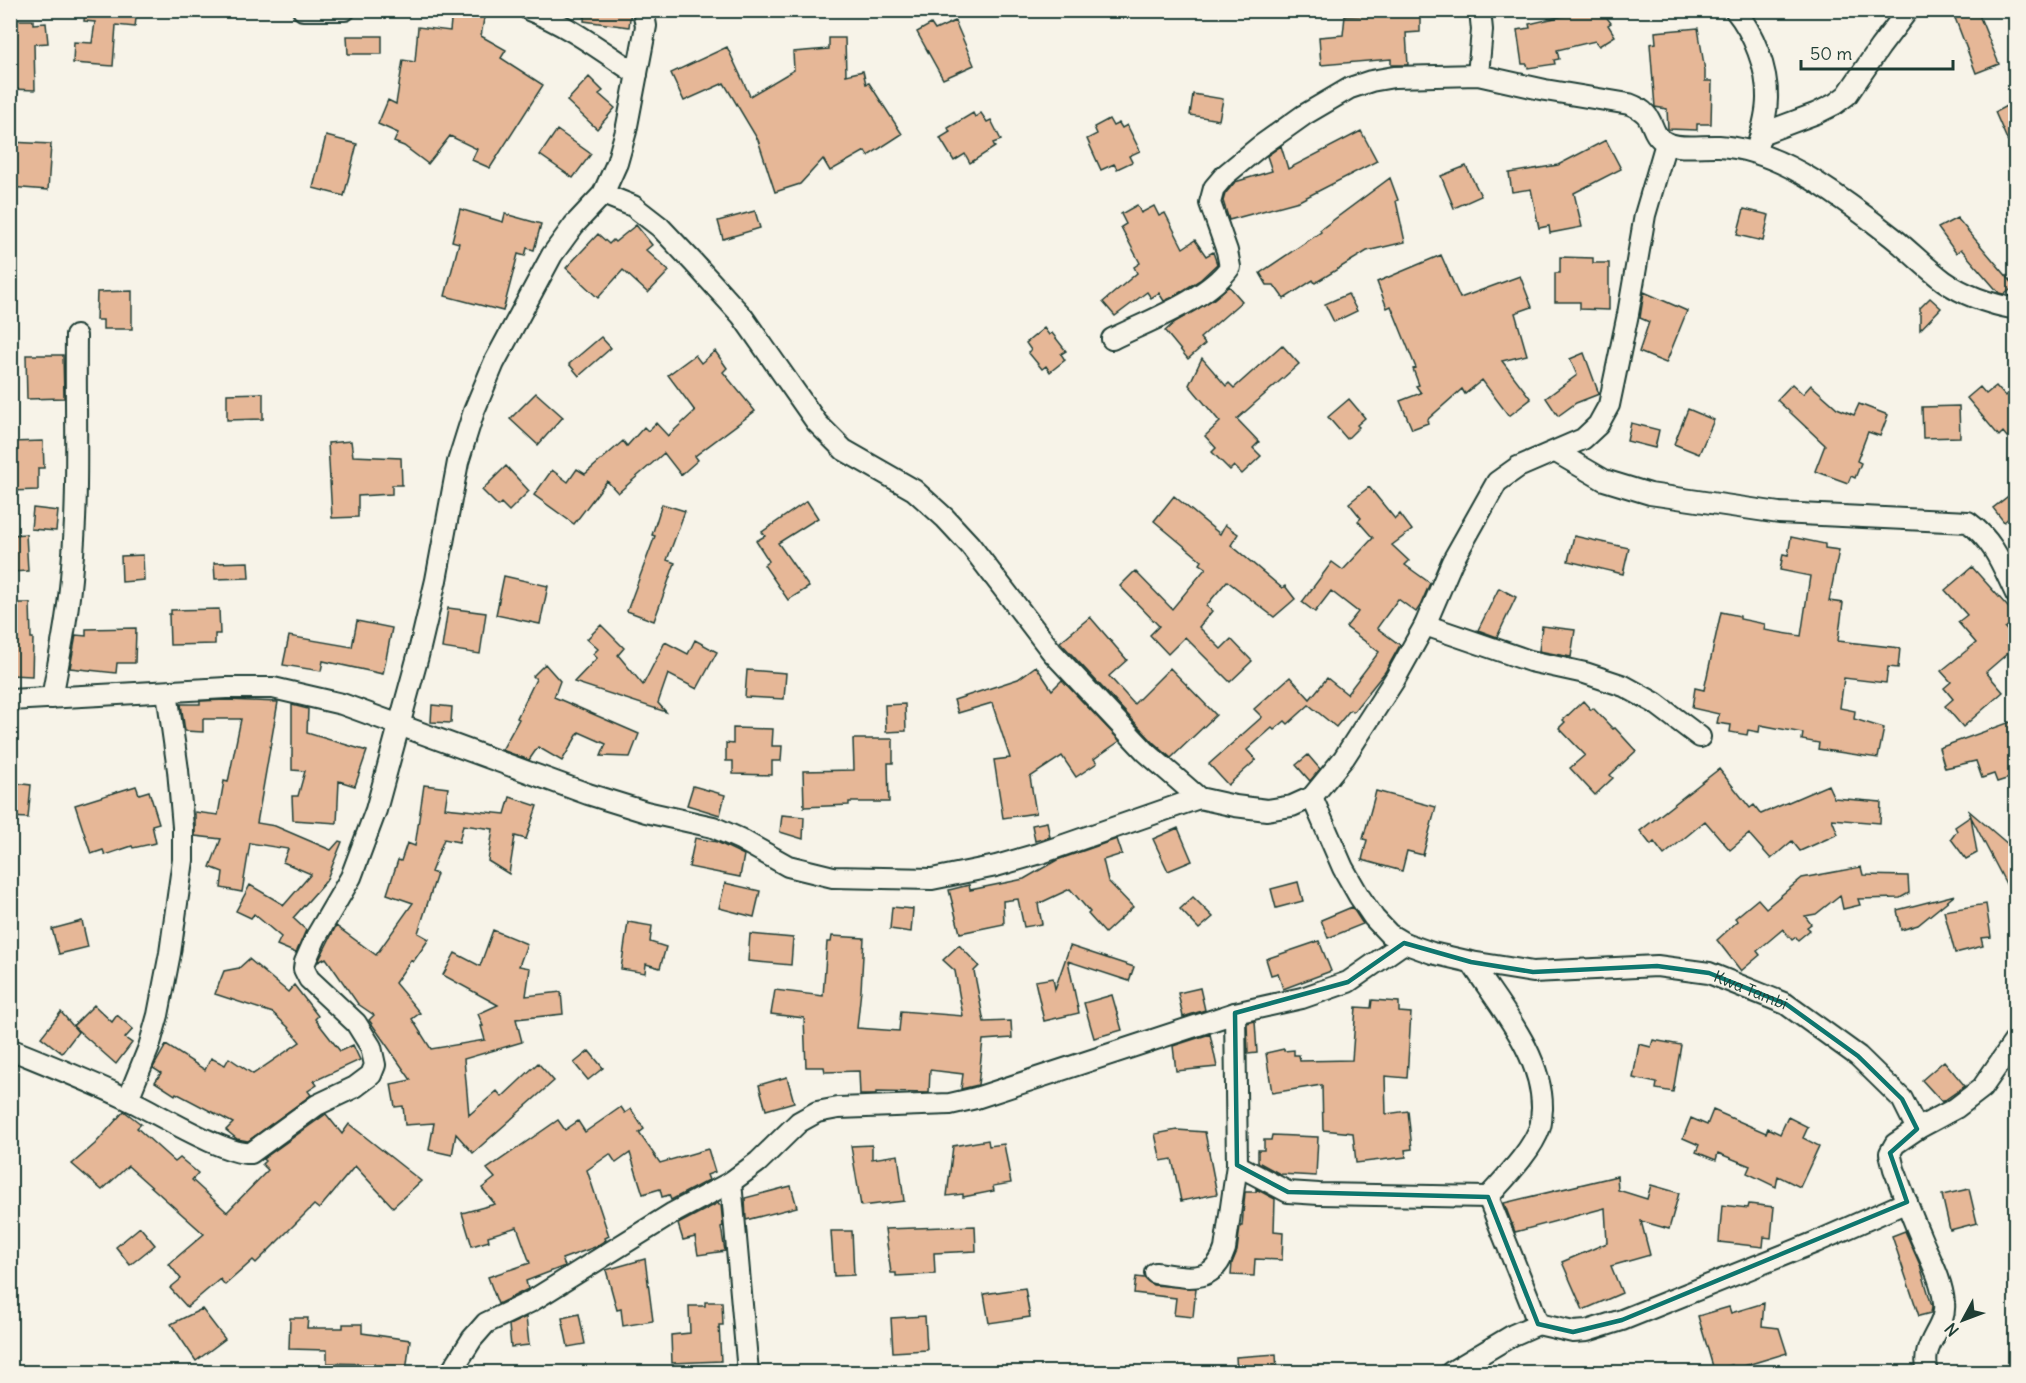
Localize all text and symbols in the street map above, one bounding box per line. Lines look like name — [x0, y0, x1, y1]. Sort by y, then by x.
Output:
scale bar — [1801, 33, 1952, 71]
text: 50 m — [1810, 42, 1852, 65]
street label: Kwa Tambi — [1711, 966, 1791, 1014]
north arrow — [1933, 1290, 1993, 1350]
text: N — [1941, 1319, 1963, 1341]

